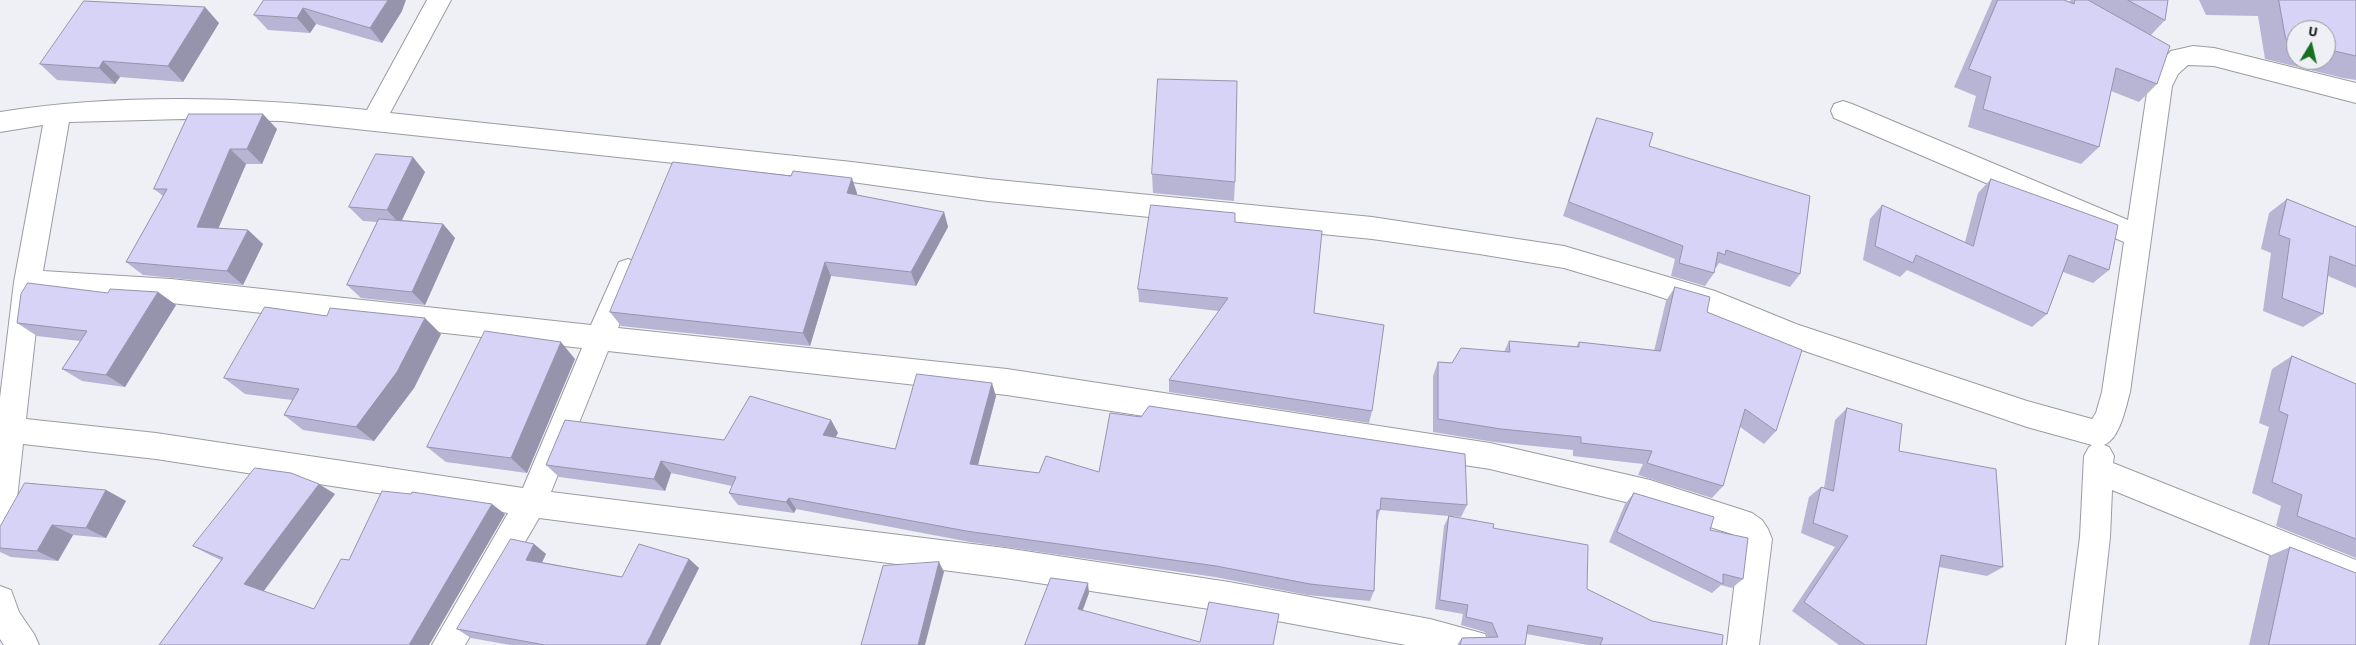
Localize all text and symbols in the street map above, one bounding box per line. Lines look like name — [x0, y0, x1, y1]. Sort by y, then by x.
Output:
north arrow — [2286, 20, 2336, 70]
text: U — [2308, 22, 2319, 40]

